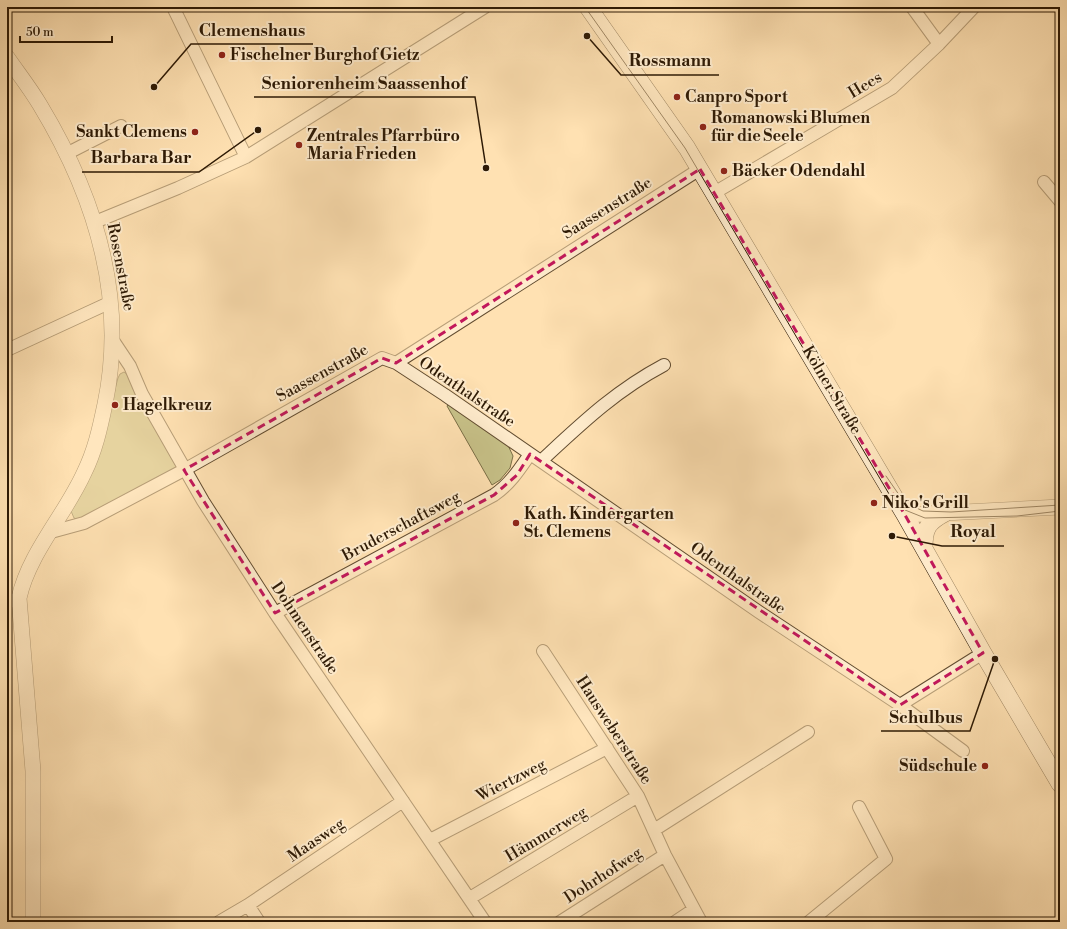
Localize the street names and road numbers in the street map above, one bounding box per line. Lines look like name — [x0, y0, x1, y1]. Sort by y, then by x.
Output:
street label: Hees — [844, 67, 886, 103]
street label: Saassenstraße — [559, 173, 655, 243]
street label: Rosenstraße — [103, 221, 139, 313]
street label: Saassenstraße — [273, 340, 371, 406]
street label: Kölner Straße — [798, 342, 866, 438]
street label: Odenthalstraße — [415, 352, 519, 432]
street label: Bruderschaftsweg — [338, 486, 464, 566]
street label: Odenthalstraße — [686, 538, 790, 618]
street label: Dohmenstraße — [267, 578, 343, 678]
street label: Hausweberstraße — [572, 672, 656, 788]
street label: Wiertzweg — [472, 754, 550, 806]
street label: Hämmerweg — [501, 801, 591, 866]
street label: Maasweg — [283, 813, 349, 866]
street label: Dohrhofweg — [560, 842, 646, 908]

